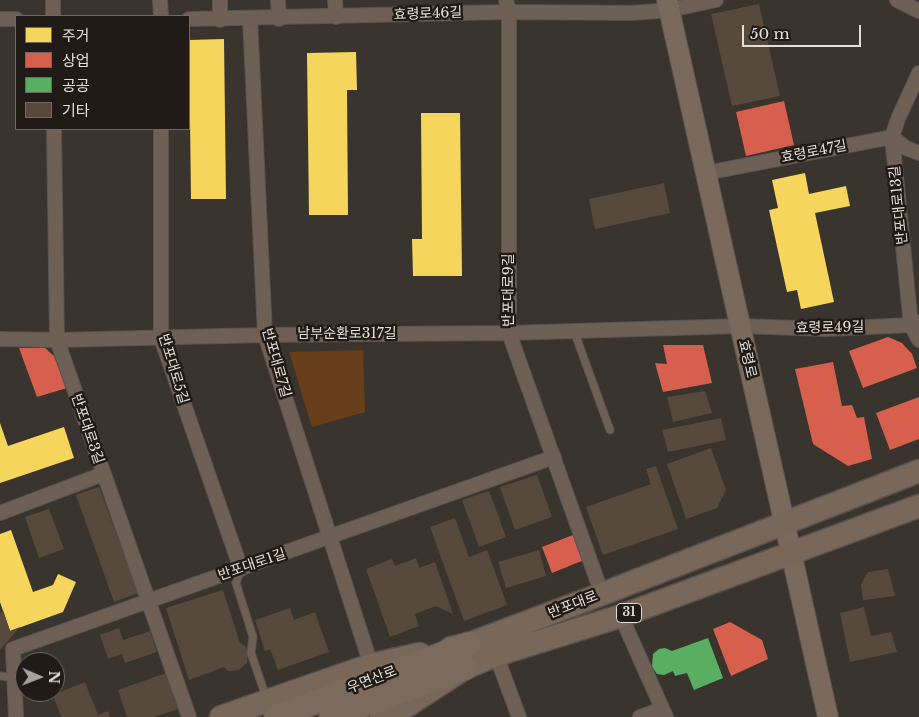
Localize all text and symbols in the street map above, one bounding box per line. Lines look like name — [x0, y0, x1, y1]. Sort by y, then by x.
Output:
street label: 효령로46길 — [393, 4, 463, 24]
legend — [15, 15, 190, 130]
scale bar — [744, 15, 863, 47]
text: 50 m — [750, 24, 790, 43]
text: 주거 — [62, 26, 90, 45]
text: 상업 — [62, 51, 90, 70]
text: 공공 — [62, 76, 90, 95]
text: 기타 — [62, 101, 90, 120]
street label: 효령로47길 — [780, 137, 848, 167]
street label: 반포대로13길 — [887, 165, 911, 245]
street label: 반포대로9길 — [501, 253, 517, 327]
street label: 효령로49길 — [796, 319, 864, 337]
street label: 반포대로7길 — [258, 326, 294, 400]
street label: 남부순환로317길 — [297, 326, 397, 342]
street label: 반포대로5길 — [154, 332, 192, 406]
street label: 효령로 — [734, 338, 760, 380]
street label: 반포대로3길 — [67, 392, 107, 466]
street label: 반포대로1길 — [216, 546, 288, 584]
street label: 반포대로 — [546, 588, 600, 622]
road number: 31 — [616, 604, 642, 622]
north arrow — [15, 652, 65, 702]
street label: 우면산로 — [345, 663, 399, 697]
text: N — [45, 670, 63, 684]

